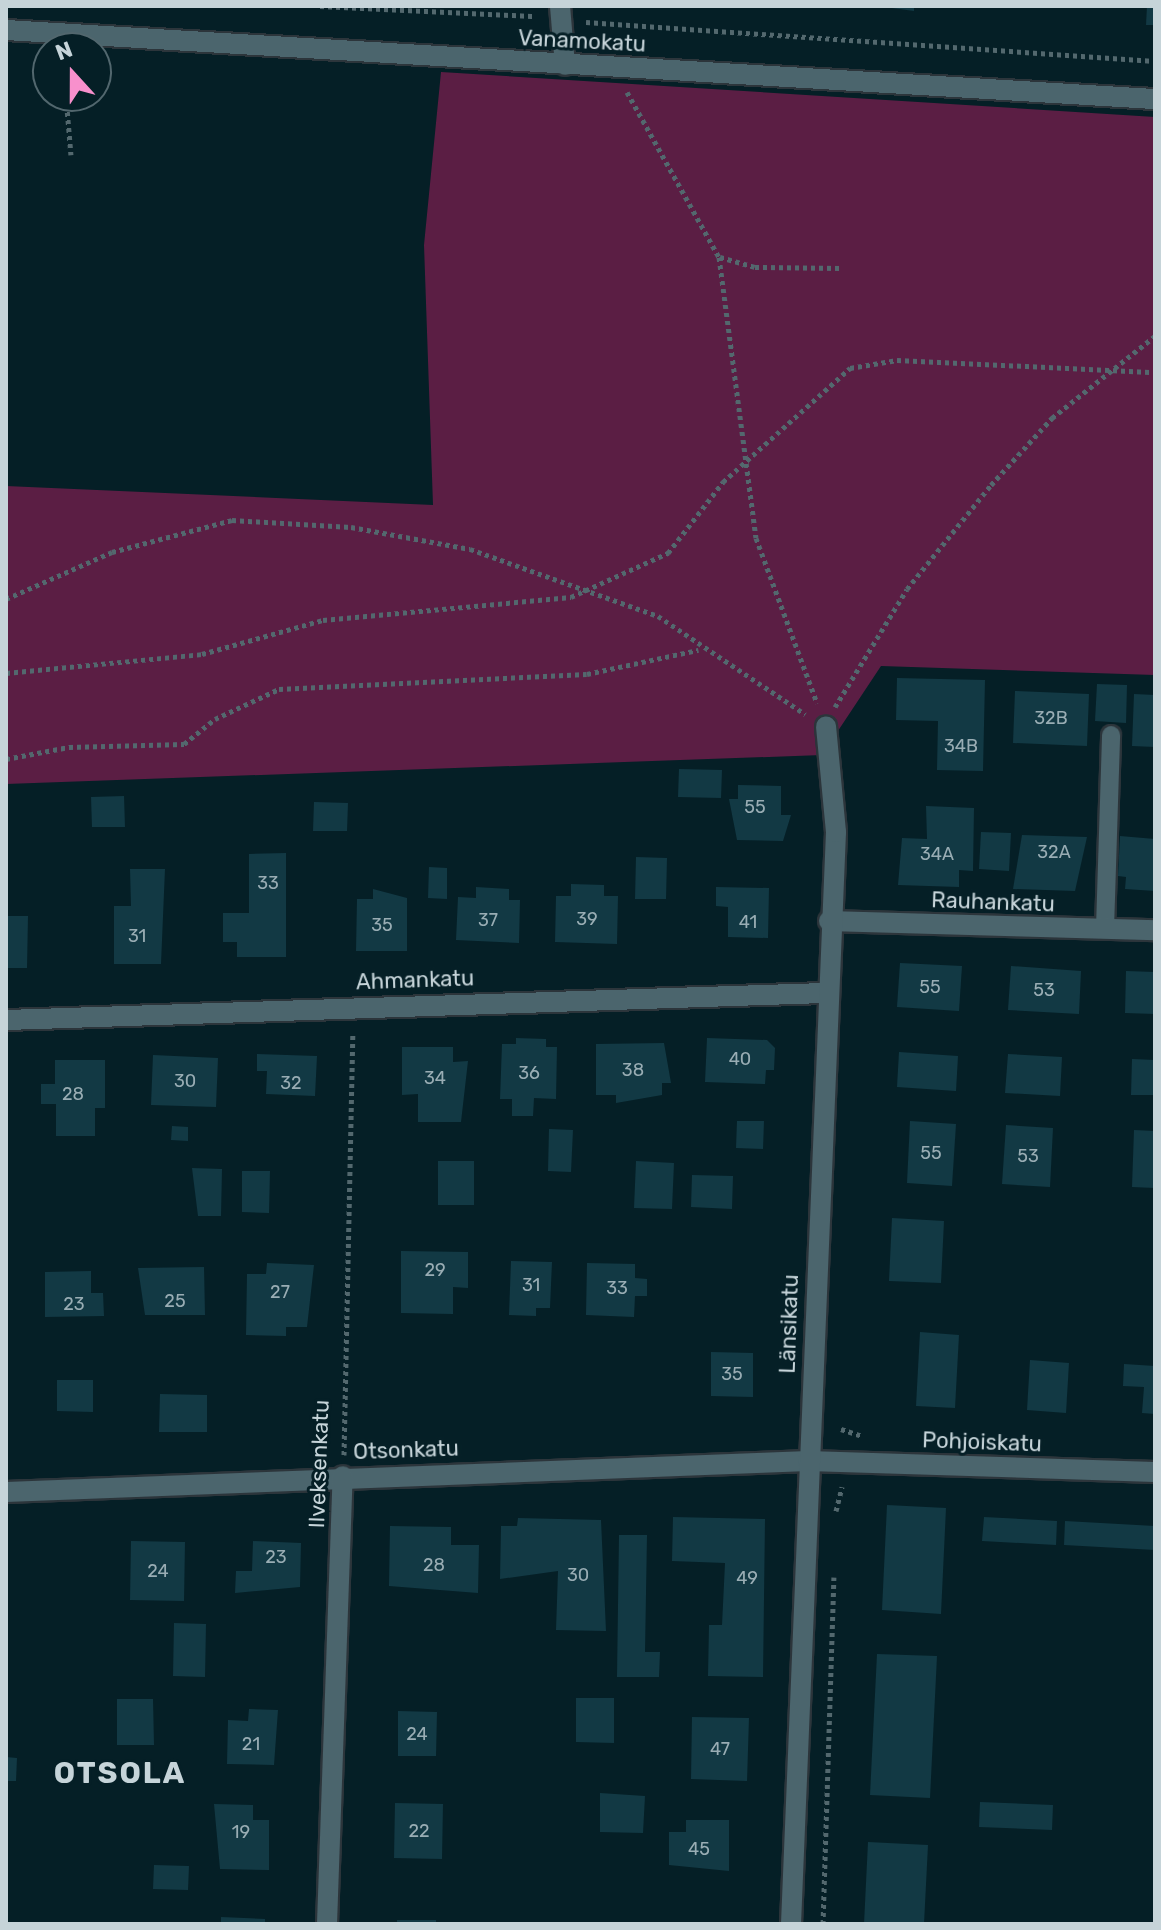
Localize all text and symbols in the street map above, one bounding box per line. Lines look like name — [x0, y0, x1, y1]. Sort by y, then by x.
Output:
street label: Vanamokatu — [517, 24, 647, 58]
north arrow — [32, 32, 112, 112]
text: N — [52, 36, 76, 66]
house number: 32B — [1034, 707, 1068, 729]
house number: 34B — [944, 735, 978, 757]
house number: 55 — [744, 796, 766, 818]
house number: 32A — [1037, 841, 1071, 863]
house number: 34A — [920, 843, 954, 865]
house number: 33 — [257, 872, 279, 894]
street label: Rauhankatu — [931, 887, 1055, 917]
house number: 39 — [576, 908, 598, 930]
house number: 37 — [478, 909, 498, 931]
house number: 41 — [739, 911, 757, 933]
house number: 35 — [371, 914, 393, 936]
house number: 31 — [128, 925, 146, 947]
street label: Ahmankatu — [355, 965, 475, 995]
house number: 55 — [919, 976, 941, 998]
house number: 53 — [1033, 979, 1055, 1001]
house number: 40 — [729, 1048, 751, 1070]
house number: 38 — [622, 1059, 644, 1081]
house number: 36 — [518, 1062, 540, 1084]
house number: 34 — [424, 1067, 446, 1089]
house number: 30 — [174, 1070, 196, 1092]
house number: 32 — [280, 1072, 302, 1094]
house number: 28 — [62, 1083, 84, 1105]
house number: 55 — [920, 1142, 942, 1164]
house number: 53 — [1017, 1145, 1039, 1167]
house number: 29 — [424, 1259, 446, 1281]
house number: 31 — [522, 1274, 540, 1296]
street label: Länsikatu — [774, 1274, 804, 1374]
house number: 33 — [606, 1277, 628, 1299]
house number: 27 — [270, 1281, 290, 1303]
house number: 25 — [164, 1290, 186, 1312]
house number: 23 — [63, 1293, 85, 1315]
house number: 35 — [721, 1363, 743, 1385]
street label: Ilveksenkatu — [304, 1399, 334, 1529]
street label: Pohjoiskatu — [922, 1427, 1042, 1457]
street label: Otsonkatu — [353, 1435, 459, 1465]
house number: 23 — [265, 1546, 287, 1568]
house number: 28 — [423, 1554, 445, 1576]
house number: 24 — [147, 1560, 169, 1582]
house number: 30 — [567, 1564, 589, 1586]
house number: 49 — [736, 1567, 758, 1589]
house number: 24 — [406, 1723, 428, 1745]
house number: 21 — [242, 1733, 260, 1755]
house number: 47 — [710, 1738, 730, 1760]
district label: OTSOLA — [54, 1755, 186, 1791]
house number: 22 — [408, 1820, 430, 1842]
house number: 19 — [232, 1821, 250, 1843]
house number: 45 — [688, 1838, 710, 1860]

